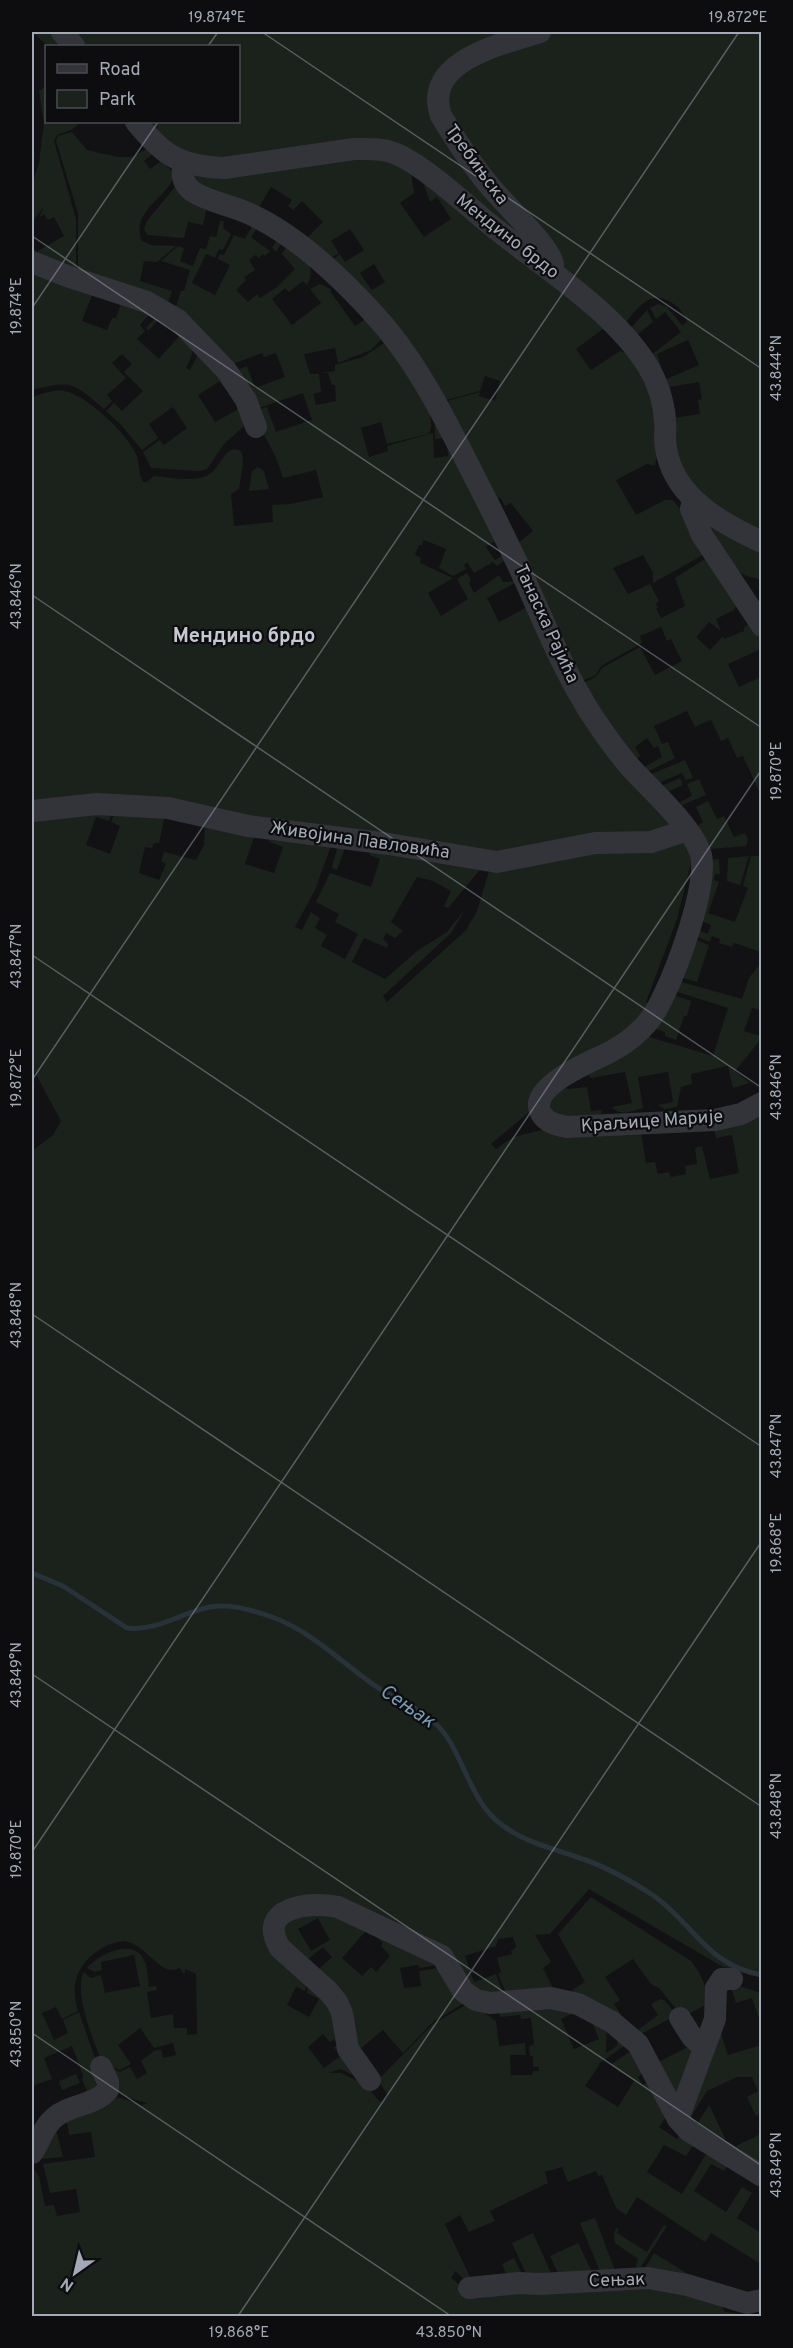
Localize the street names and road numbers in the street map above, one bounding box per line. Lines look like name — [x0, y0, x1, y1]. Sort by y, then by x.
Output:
street label: Требињска — [439, 120, 513, 210]
street label: Мендино брдо — [451, 189, 563, 285]
street label: Танаска Рајића — [508, 561, 584, 687]
street label: Живојина Павловића — [269, 817, 451, 865]
street label: Краљице Марије — [580, 1106, 724, 1138]
street label: Сењак — [588, 2269, 646, 2293]

